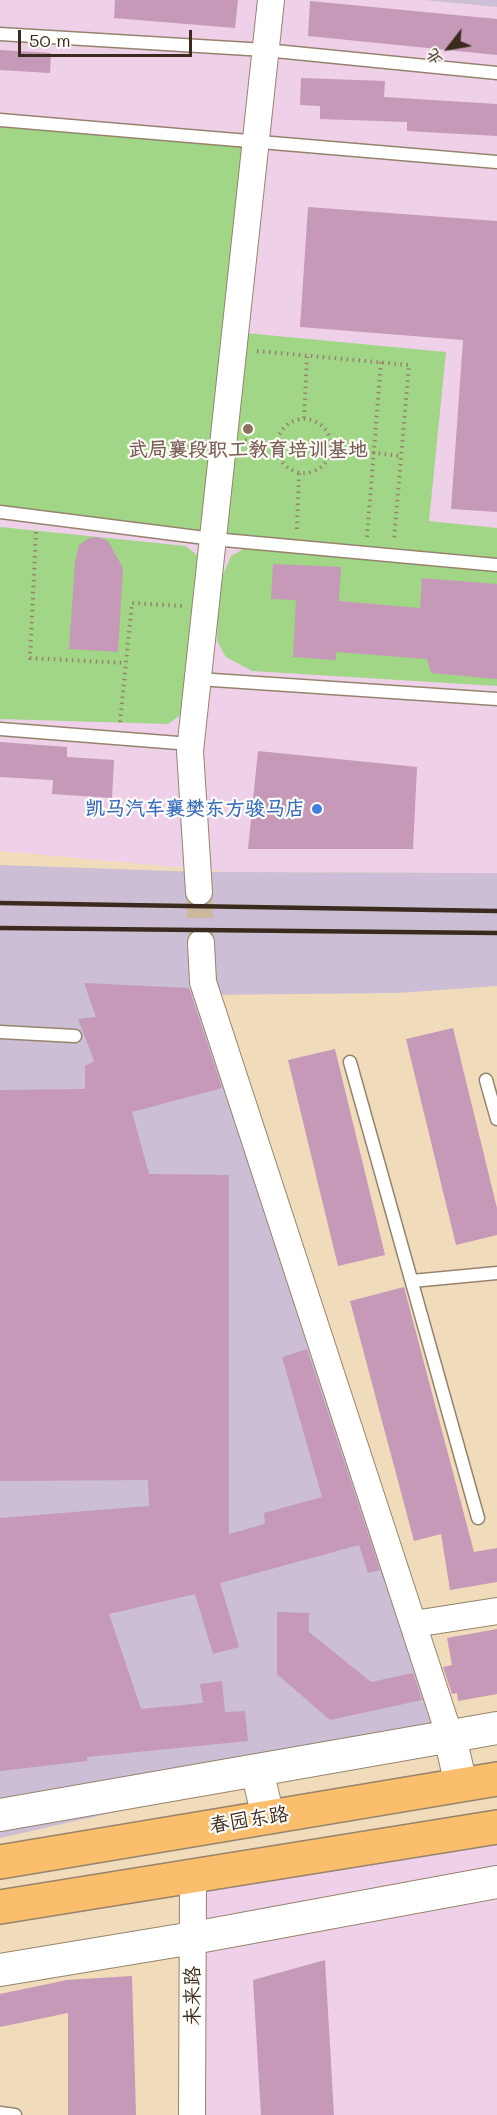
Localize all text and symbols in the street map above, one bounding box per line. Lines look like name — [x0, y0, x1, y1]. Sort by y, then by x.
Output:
scale bar — [21, 18, 195, 56]
north arrow — [419, 18, 479, 78]
text: 50 m — [29, 28, 71, 52]
text: 北 — [420, 45, 446, 70]
marker: 武局襄段职工教育培训基地 — [241, 422, 255, 436]
place label: 武局襄段职工教育培训基地 — [128, 438, 368, 462]
place label: 凯马汽车襄樊东方骏马店 — [85, 797, 305, 821]
marker: 凯马汽车襄樊东方骏马店 — [310, 802, 324, 816]
street label: 春园东路 — [208, 1802, 290, 1838]
street label: 未来路 — [181, 1966, 205, 2026]

